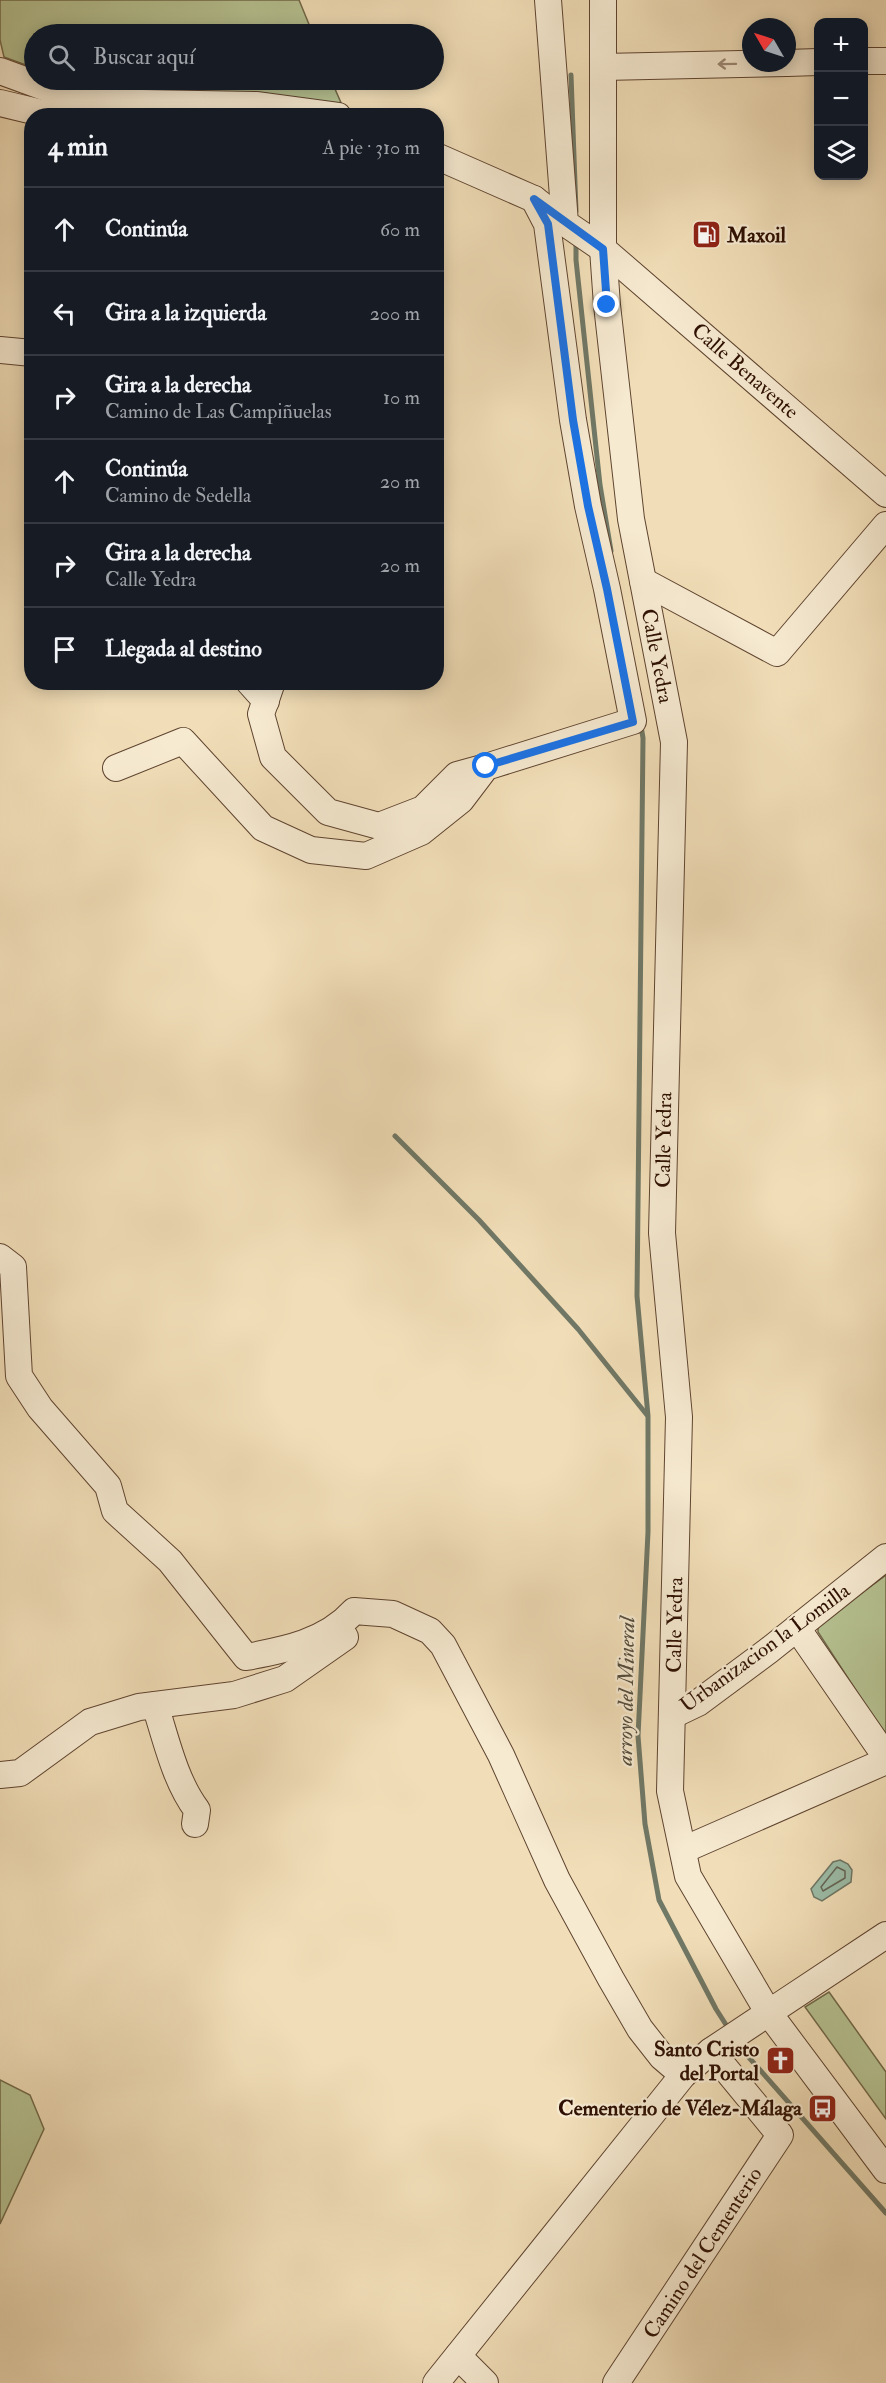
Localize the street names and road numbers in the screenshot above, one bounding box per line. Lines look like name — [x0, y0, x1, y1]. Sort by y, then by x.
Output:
street label: Calle Benavente — [686, 317, 804, 425]
street label: Calle Yedra — [635, 606, 679, 706]
street label: Calle Yedra — [650, 1091, 678, 1188]
street label: Calle Yedra — [661, 1576, 689, 1673]
street label: Urbanizacion la Lomilla — [675, 1577, 856, 1719]
street label: Camino del Cementerio — [638, 2162, 768, 2344]

